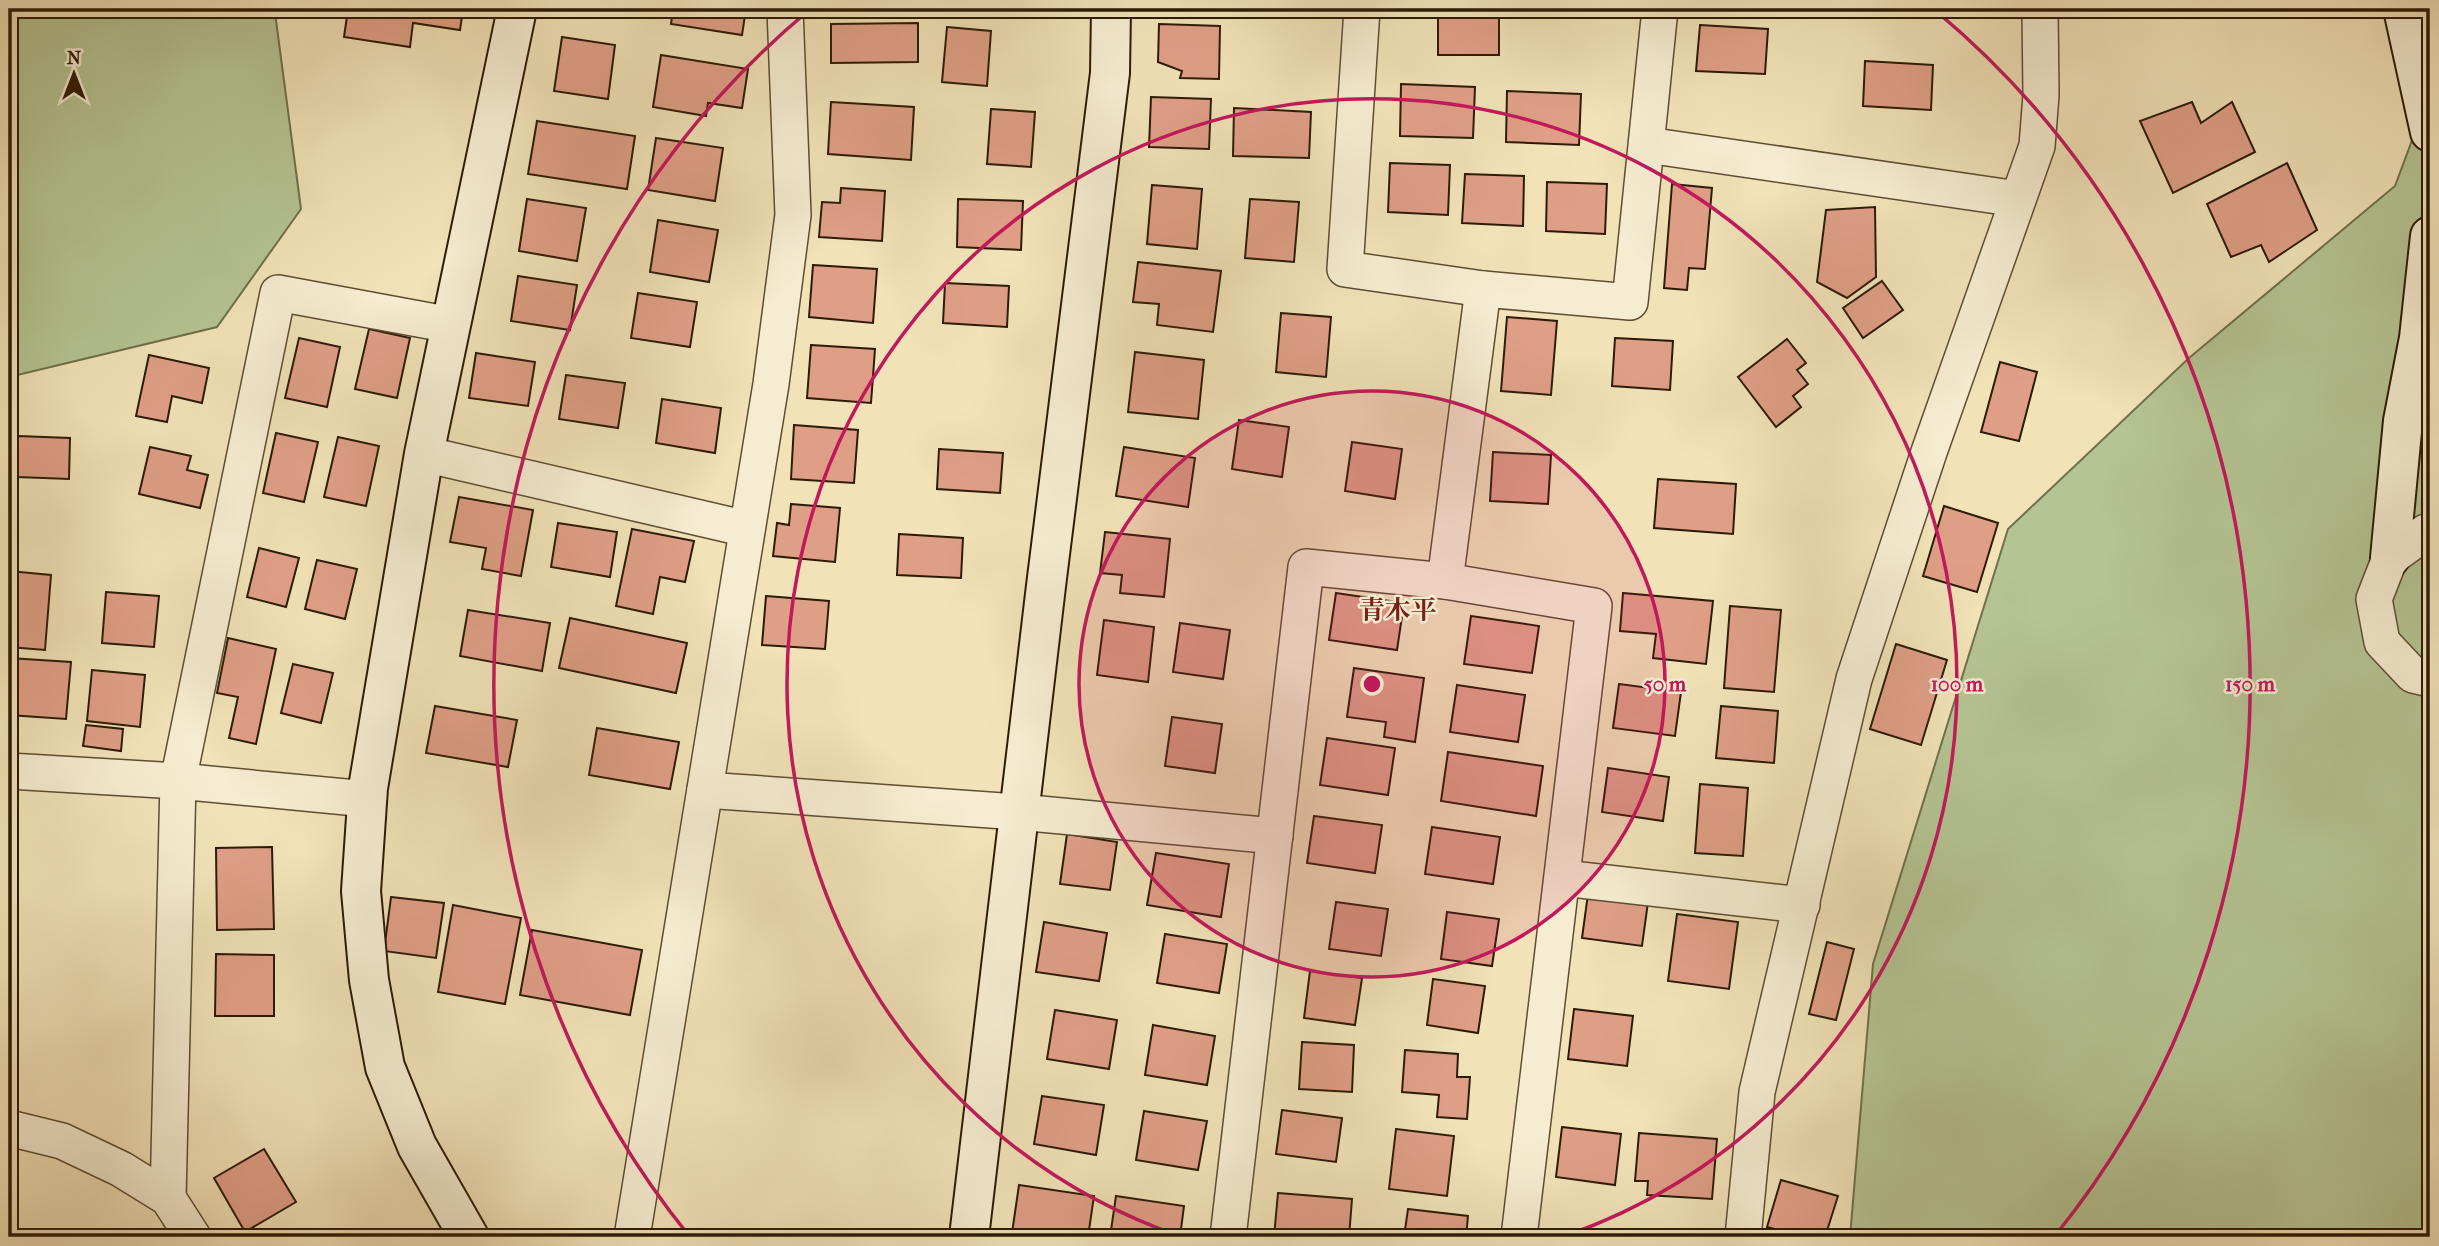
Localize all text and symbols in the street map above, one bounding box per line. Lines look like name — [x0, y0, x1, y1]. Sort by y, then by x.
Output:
north arrow — [38, 38, 108, 108]
text: N — [67, 47, 82, 69]
district label: 青木平 — [1359, 595, 1437, 626]
centre of rings — [1360, 672, 1384, 696]
text: 50 m — [1644, 672, 1687, 696]
text: 100 m — [1931, 672, 1984, 696]
text: 150 m — [2225, 672, 2276, 696]

